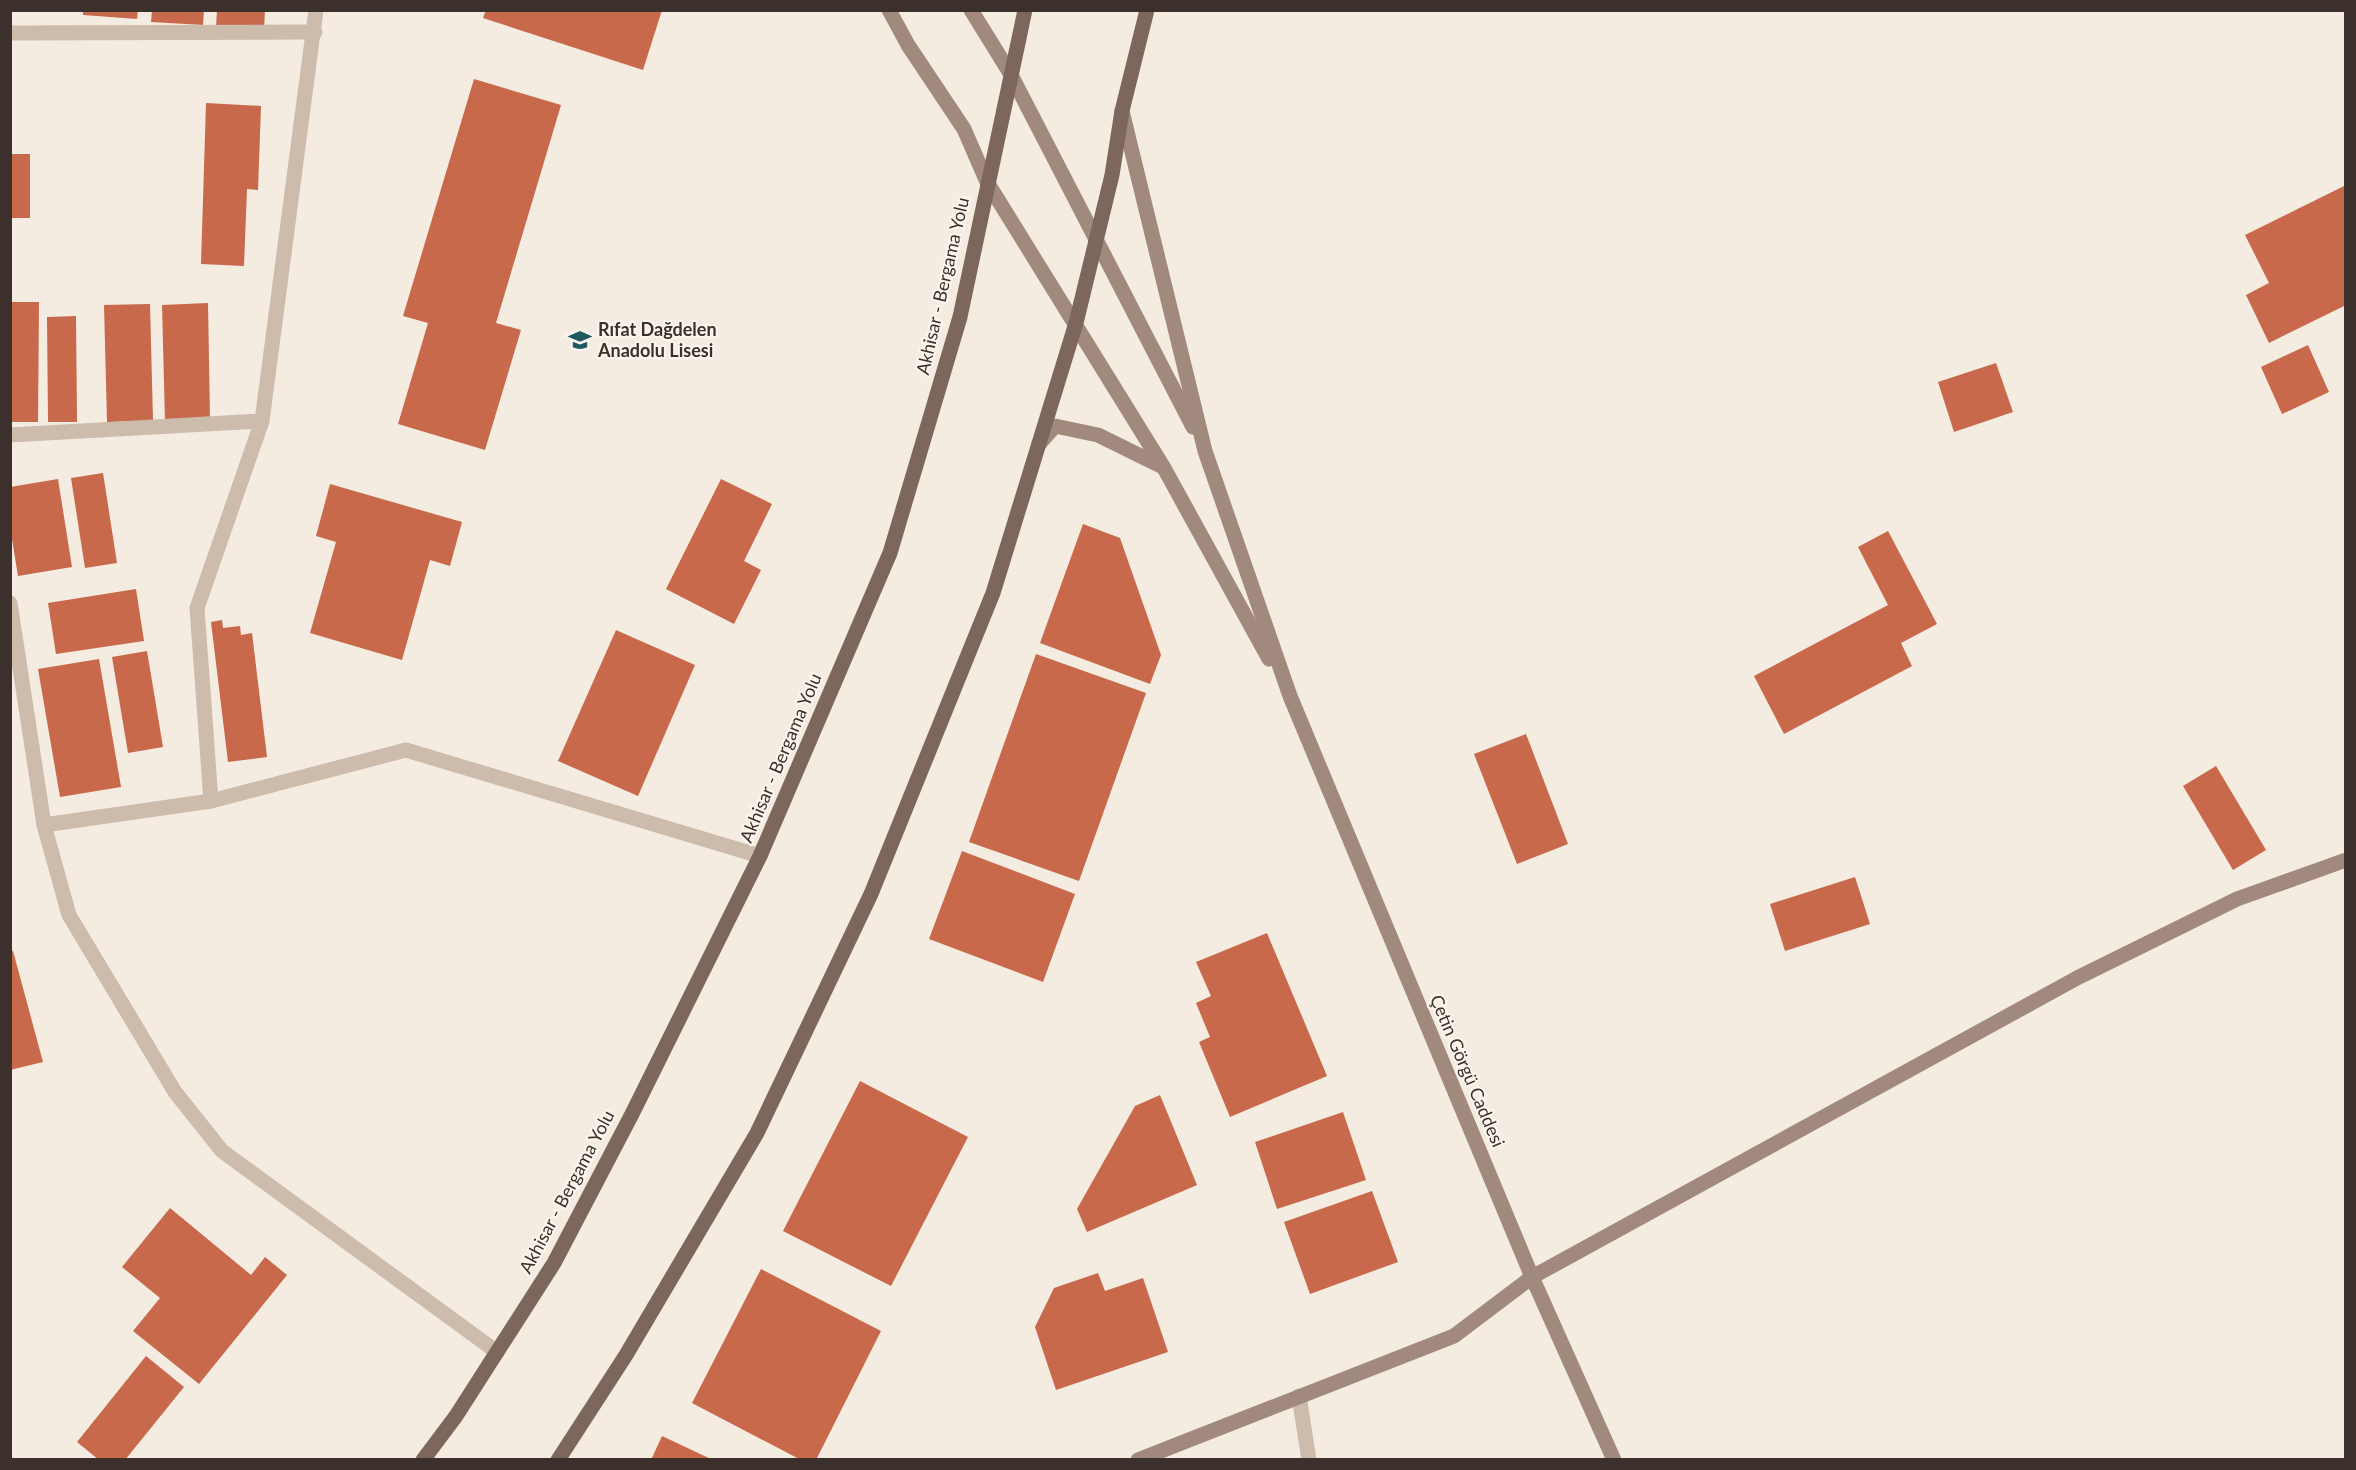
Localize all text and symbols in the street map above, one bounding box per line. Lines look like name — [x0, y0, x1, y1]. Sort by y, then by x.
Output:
street label: Akhisar - Bergama Yolu — [911, 195, 973, 377]
place label: Rıfat Dağdelen Anadolu Lisesi — [597, 318, 717, 361]
school or university icon: Rıfat Dağdelen Anadolu Lisesi — [567, 327, 593, 353]
street label: Akhisar - Bergama Yolu — [734, 670, 826, 845]
street label: Çetin Görgü Caddesi — [1426, 991, 1510, 1150]
street label: Akhisar - Bergama Yolu — [514, 1106, 618, 1277]

